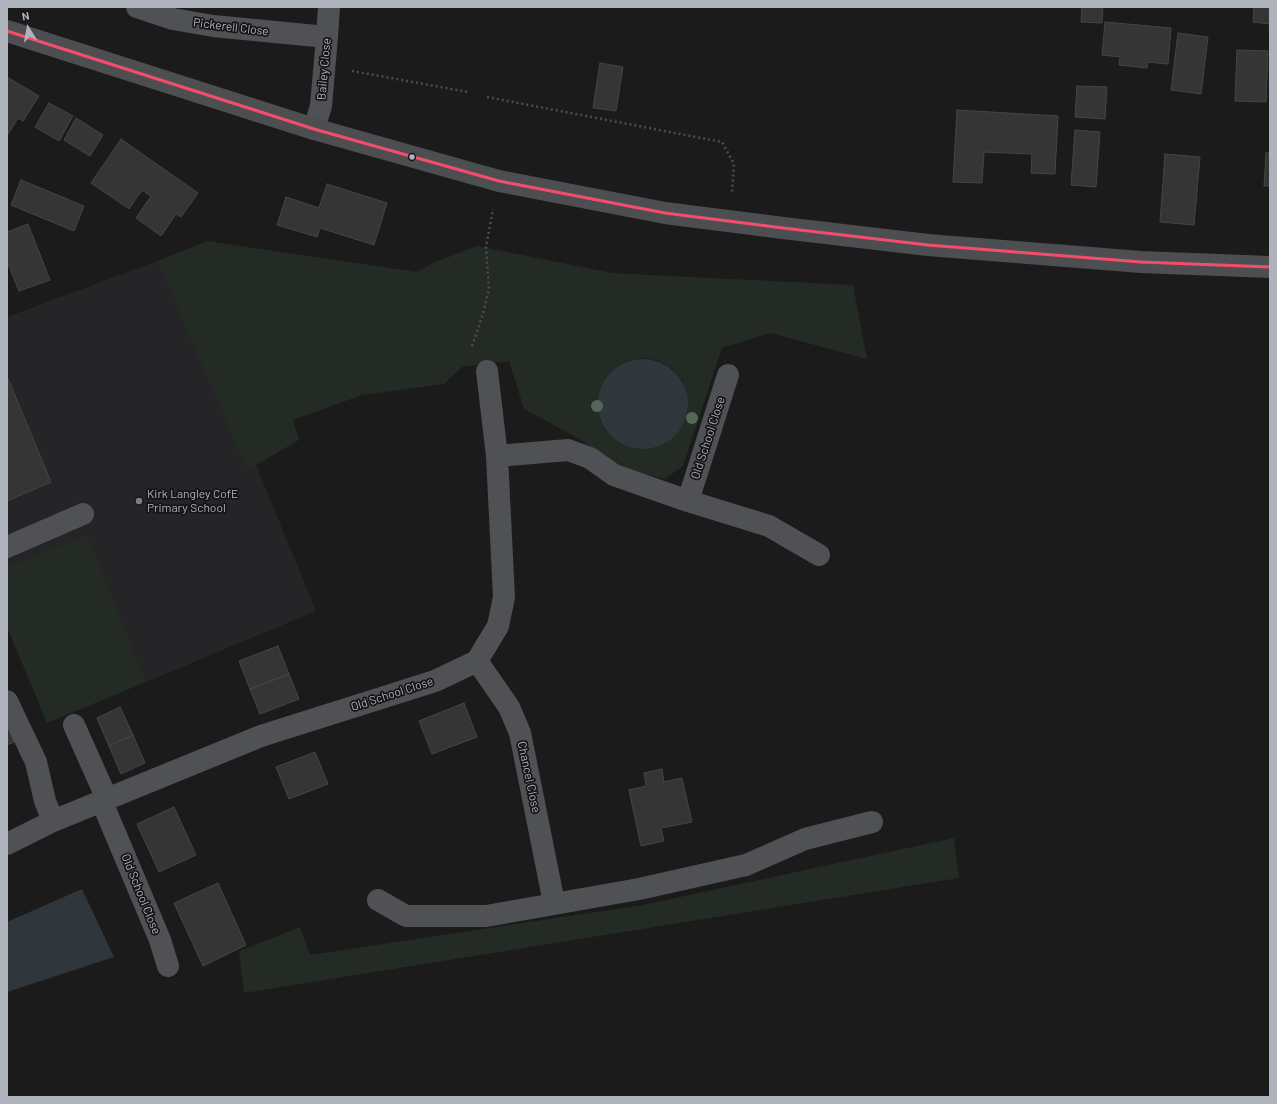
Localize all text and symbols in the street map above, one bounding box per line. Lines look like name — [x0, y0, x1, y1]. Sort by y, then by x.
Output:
north arrow — [8, 8, 48, 48]
text: N — [21, 9, 30, 23]
street label: Pickerell Close — [192, 15, 270, 39]
street label: Bailey Close — [314, 37, 334, 101]
unlabelled marker — [407, 152, 417, 162]
street label: Old School Close — [688, 395, 728, 481]
place label: Kirk Langley CofE Primary School — [147, 487, 238, 515]
marker: Kirk Langley CofE Primary School — [134, 496, 144, 506]
street label: Old School Close — [349, 674, 435, 714]
street label: Chancel Close — [514, 740, 544, 814]
street label: Old School Close — [118, 852, 164, 936]

